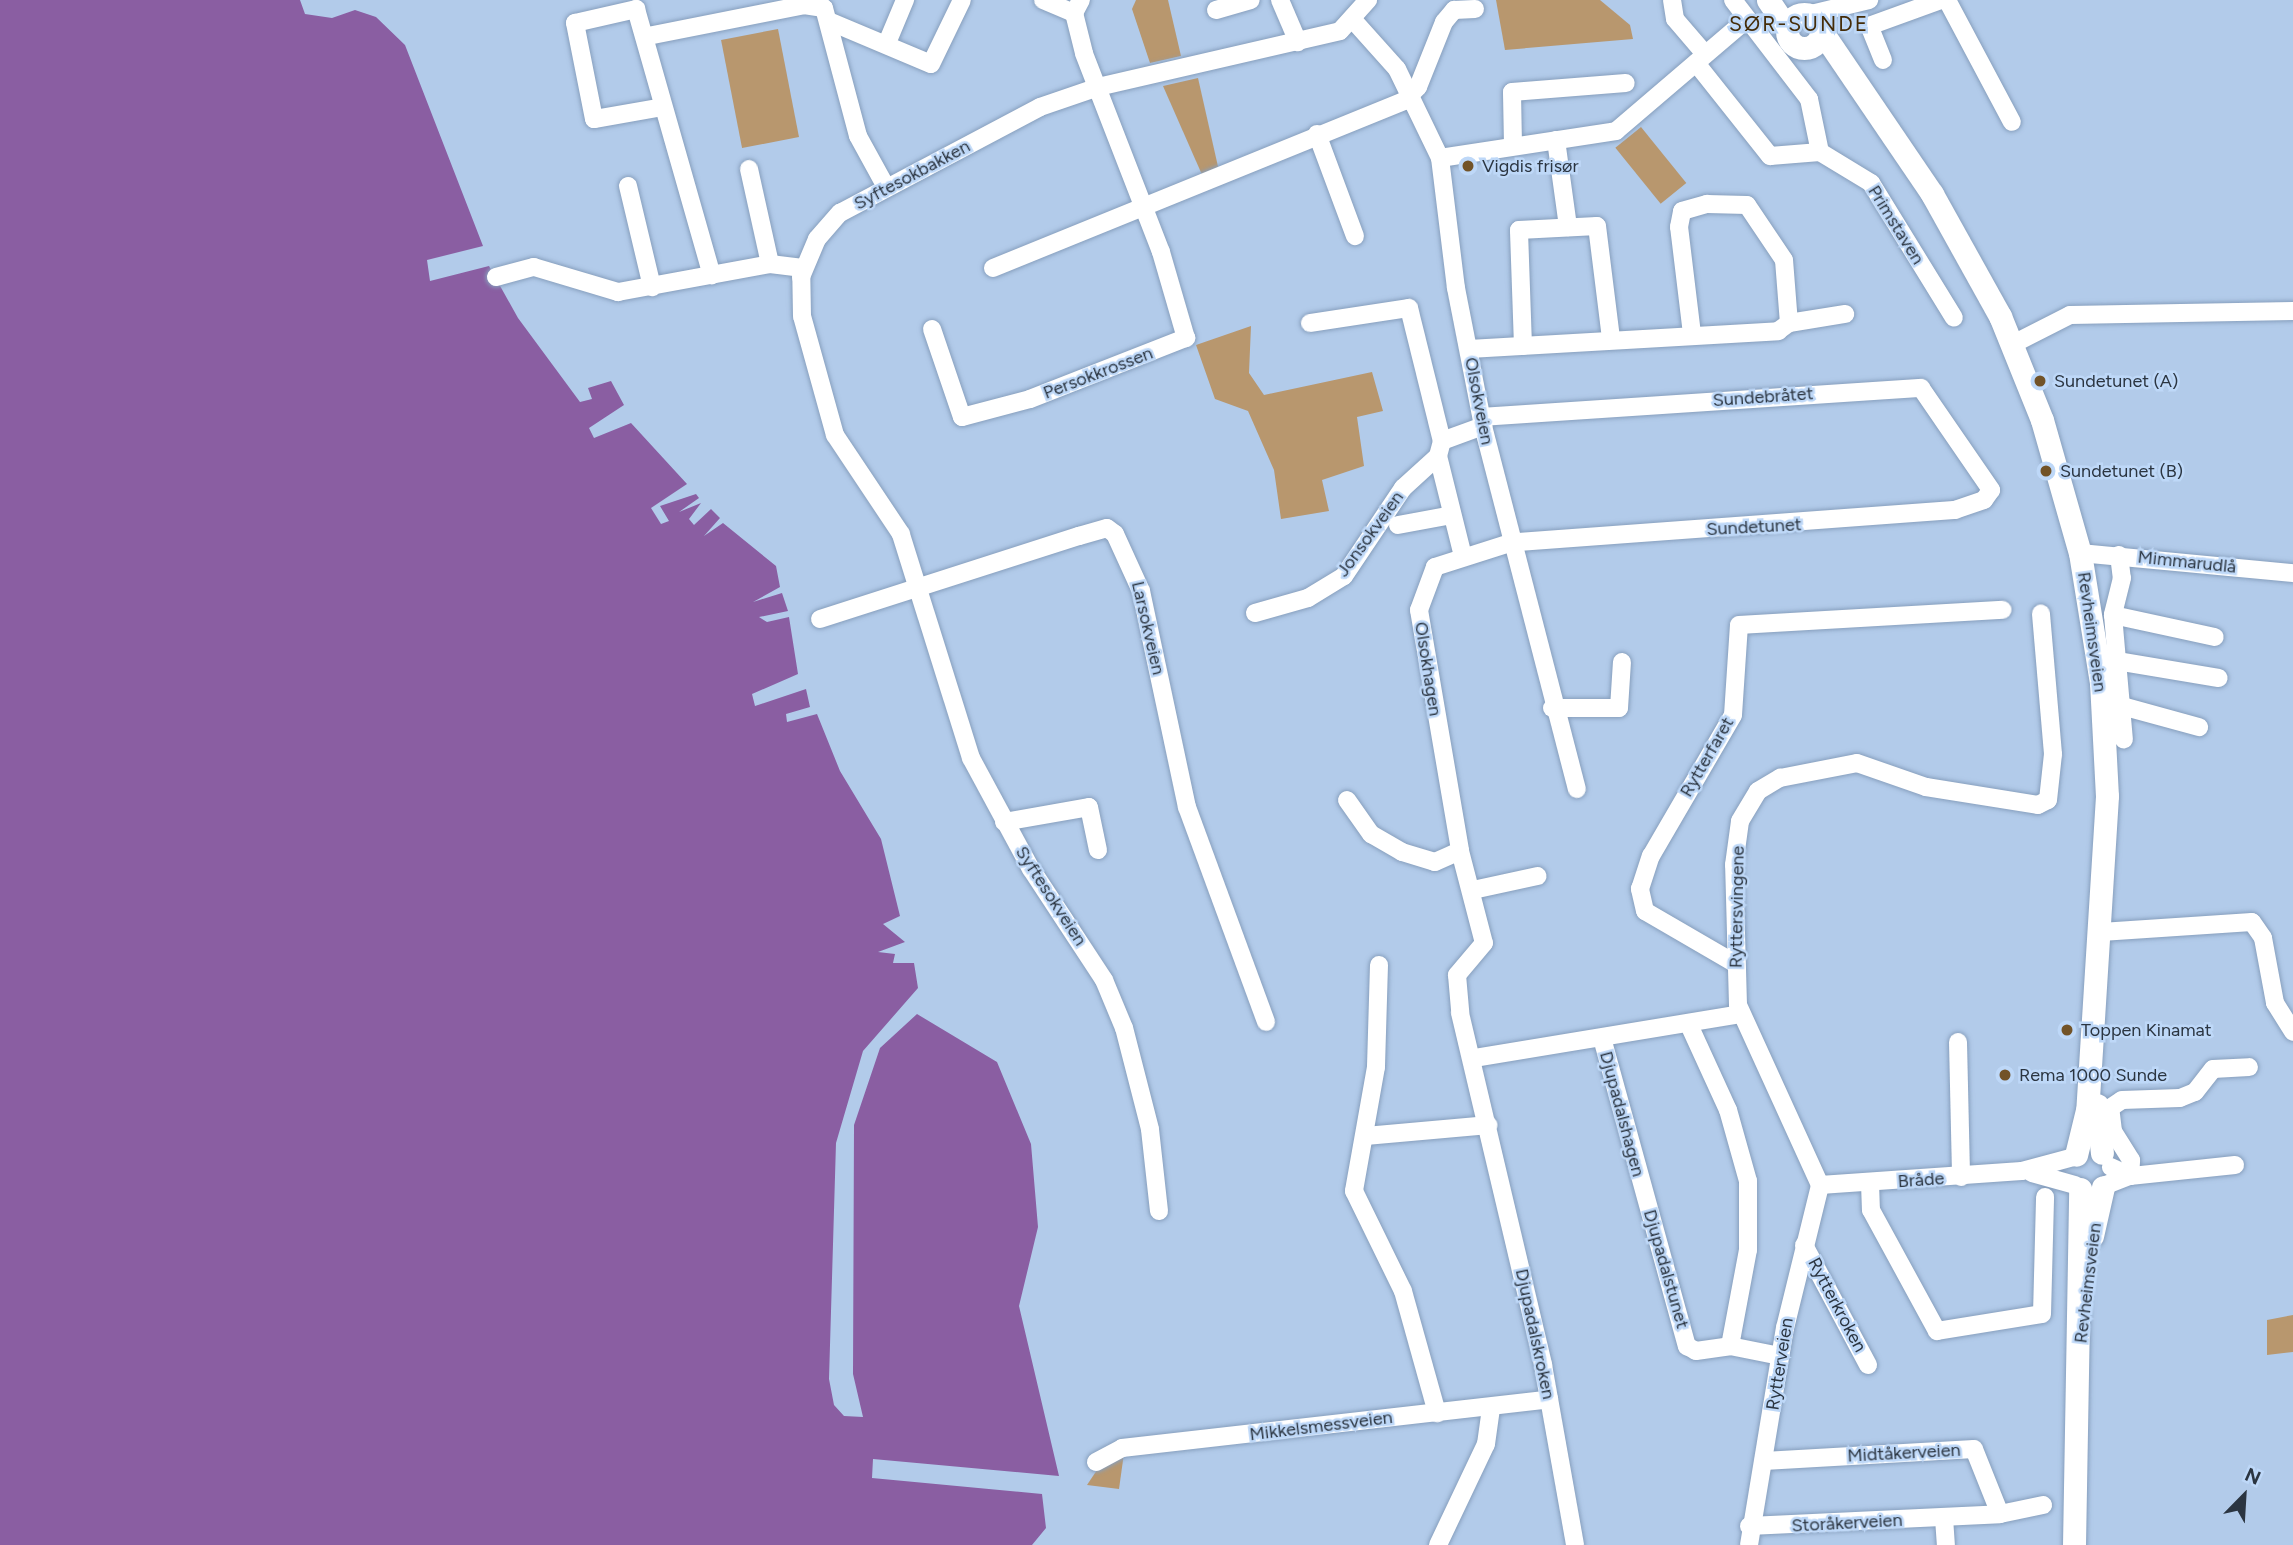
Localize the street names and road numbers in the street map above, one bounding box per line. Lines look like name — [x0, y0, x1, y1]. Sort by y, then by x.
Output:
street label: Syftesokbakken — [850, 135, 974, 215]
street label: Primstaven — [1863, 181, 1929, 269]
street label: Persokkrossen — [1040, 342, 1156, 404]
street label: Olsokveien — [1460, 355, 1498, 447]
street label: Sundebråtet — [1712, 383, 1814, 411]
street label: Jonsokveien — [1332, 487, 1408, 581]
street label: Sundetunet — [1706, 514, 1802, 540]
street label: Mimmarudlå — [2137, 546, 2237, 578]
street label: Revheimsveien — [2073, 571, 2111, 693]
street label: Larsokveien — [1127, 579, 1169, 677]
street label: Olsokhagen — [1410, 620, 1446, 718]
street label: Rytterfaret — [1675, 713, 1739, 801]
street label: Syftesokveien — [1011, 842, 1091, 950]
street label: Ryttersvingene — [1725, 846, 1749, 968]
street label: Djupadalshagen — [1595, 1049, 1649, 1179]
street label: Bråde — [1897, 1168, 1945, 1192]
street label: Djupadalstunet — [1639, 1207, 1693, 1331]
street label: Revheimsveien — [2070, 1222, 2106, 1344]
street label: Rytterkroken — [1803, 1254, 1871, 1356]
street label: Djupadalskroken — [1511, 1267, 1559, 1401]
street label: Rytterveien — [1762, 1316, 1798, 1412]
street label: Mikkelsmessveien — [1248, 1407, 1394, 1445]
street label: Midtåkerveien — [1847, 1439, 1961, 1467]
street label: Storåkerveien — [1791, 1509, 1903, 1537]

